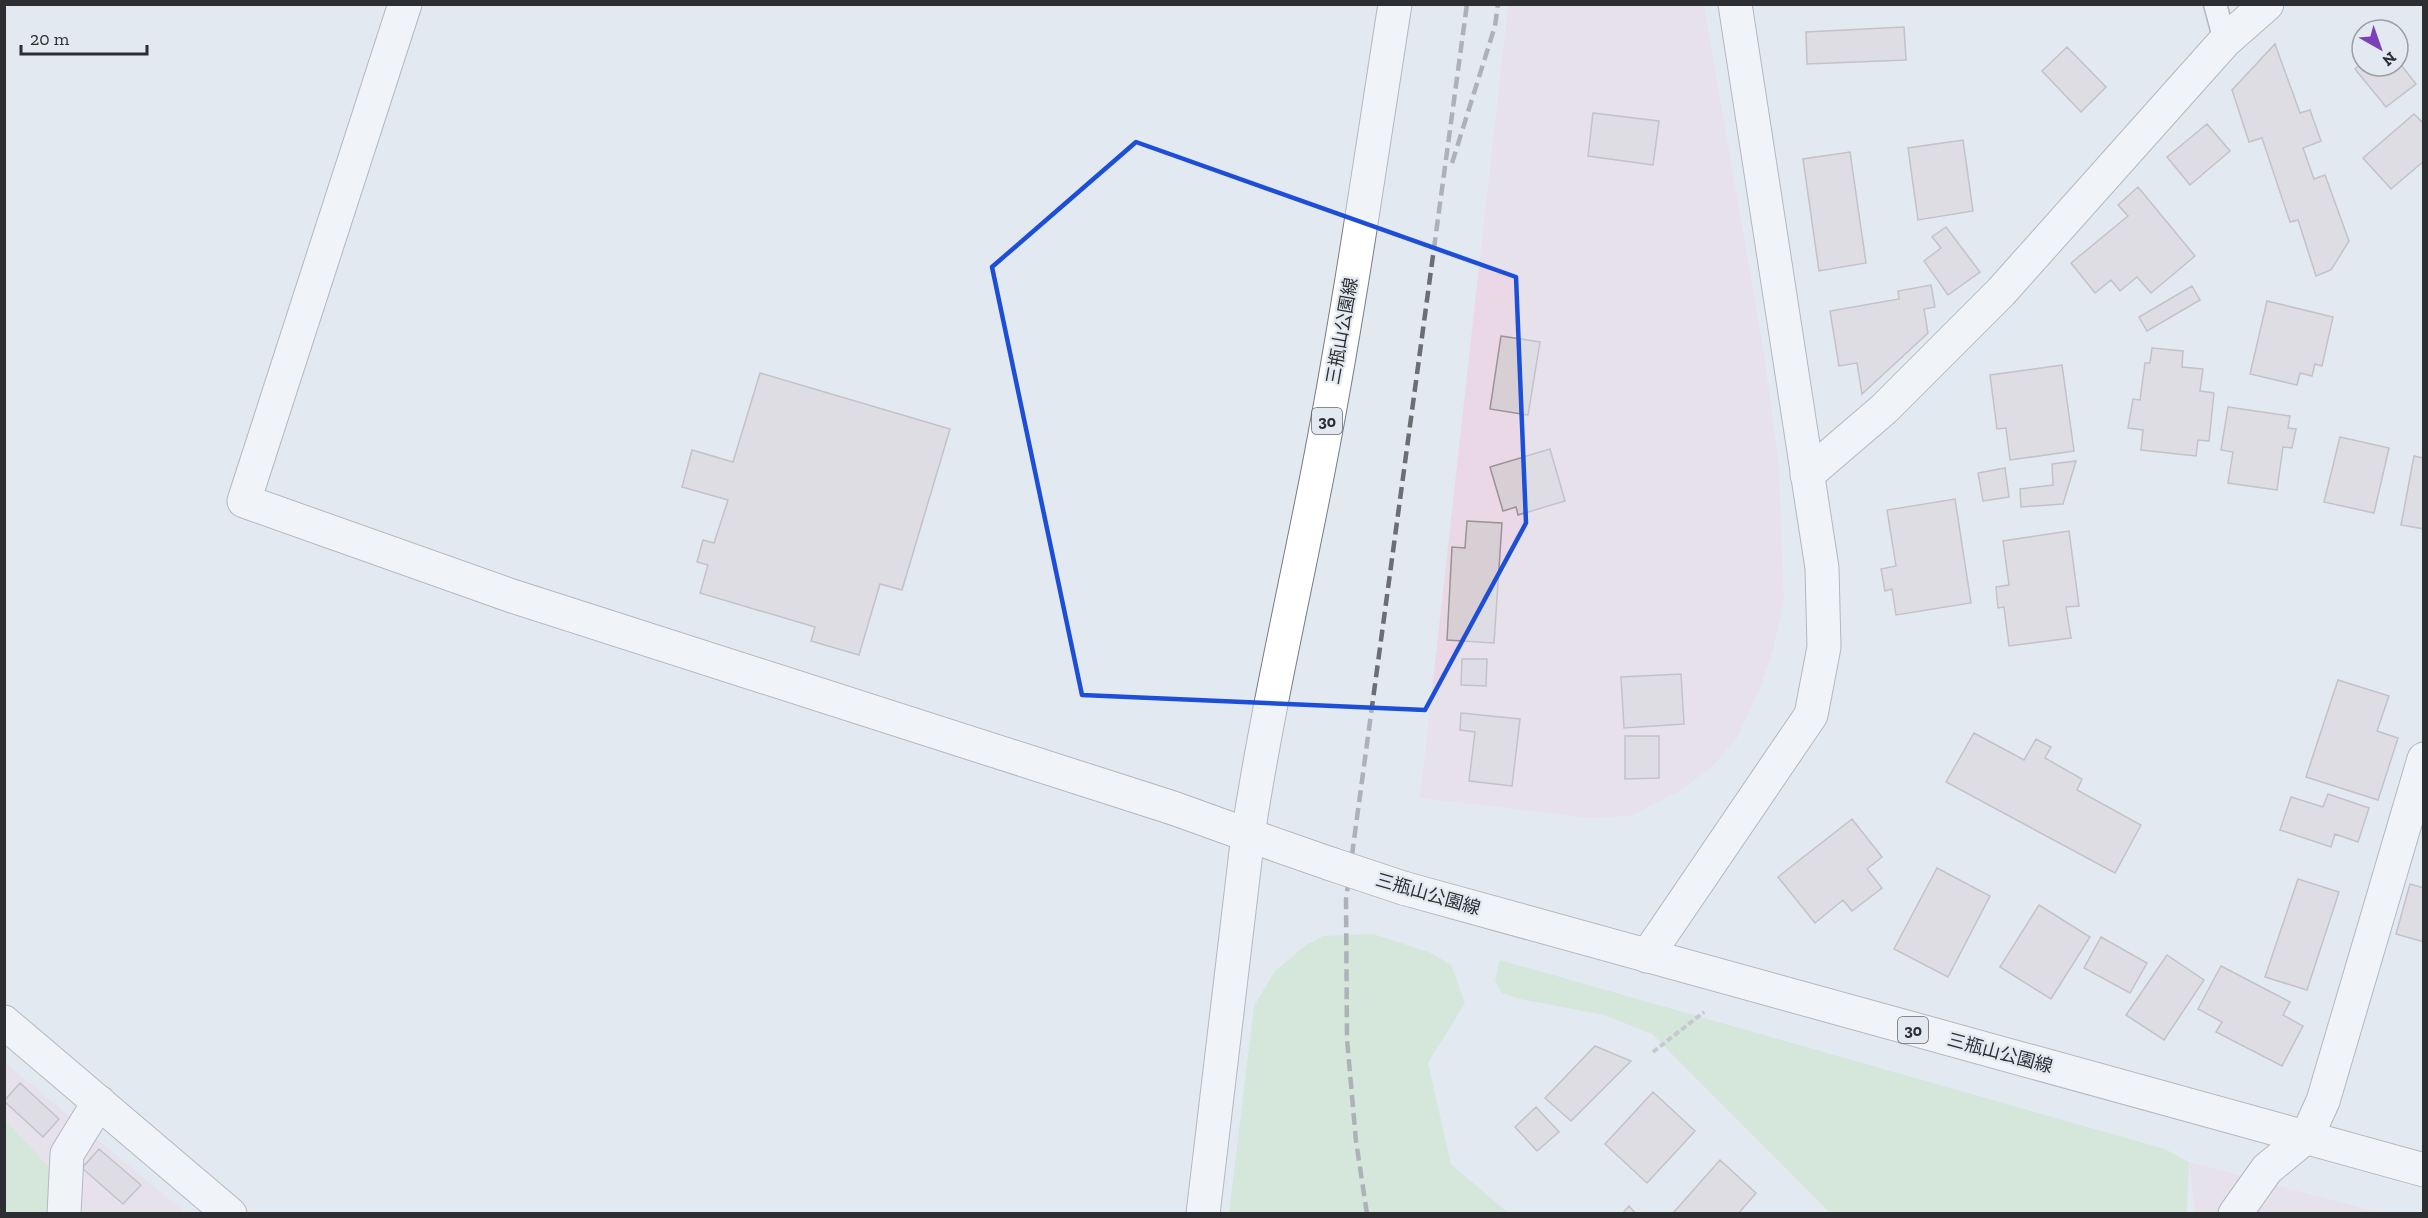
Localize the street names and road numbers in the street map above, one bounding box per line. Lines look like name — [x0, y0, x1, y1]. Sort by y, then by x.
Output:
street label: 三瓶山公園線 — [1322, 276, 1362, 386]
road number: 30 — [1312, 408, 1342, 434]
street label: 三瓶山公園線 — [1373, 869, 1483, 919]
road number: 30 — [1898, 1017, 1928, 1043]
street label: 三瓶山公園線 — [1945, 1028, 2055, 1078]

